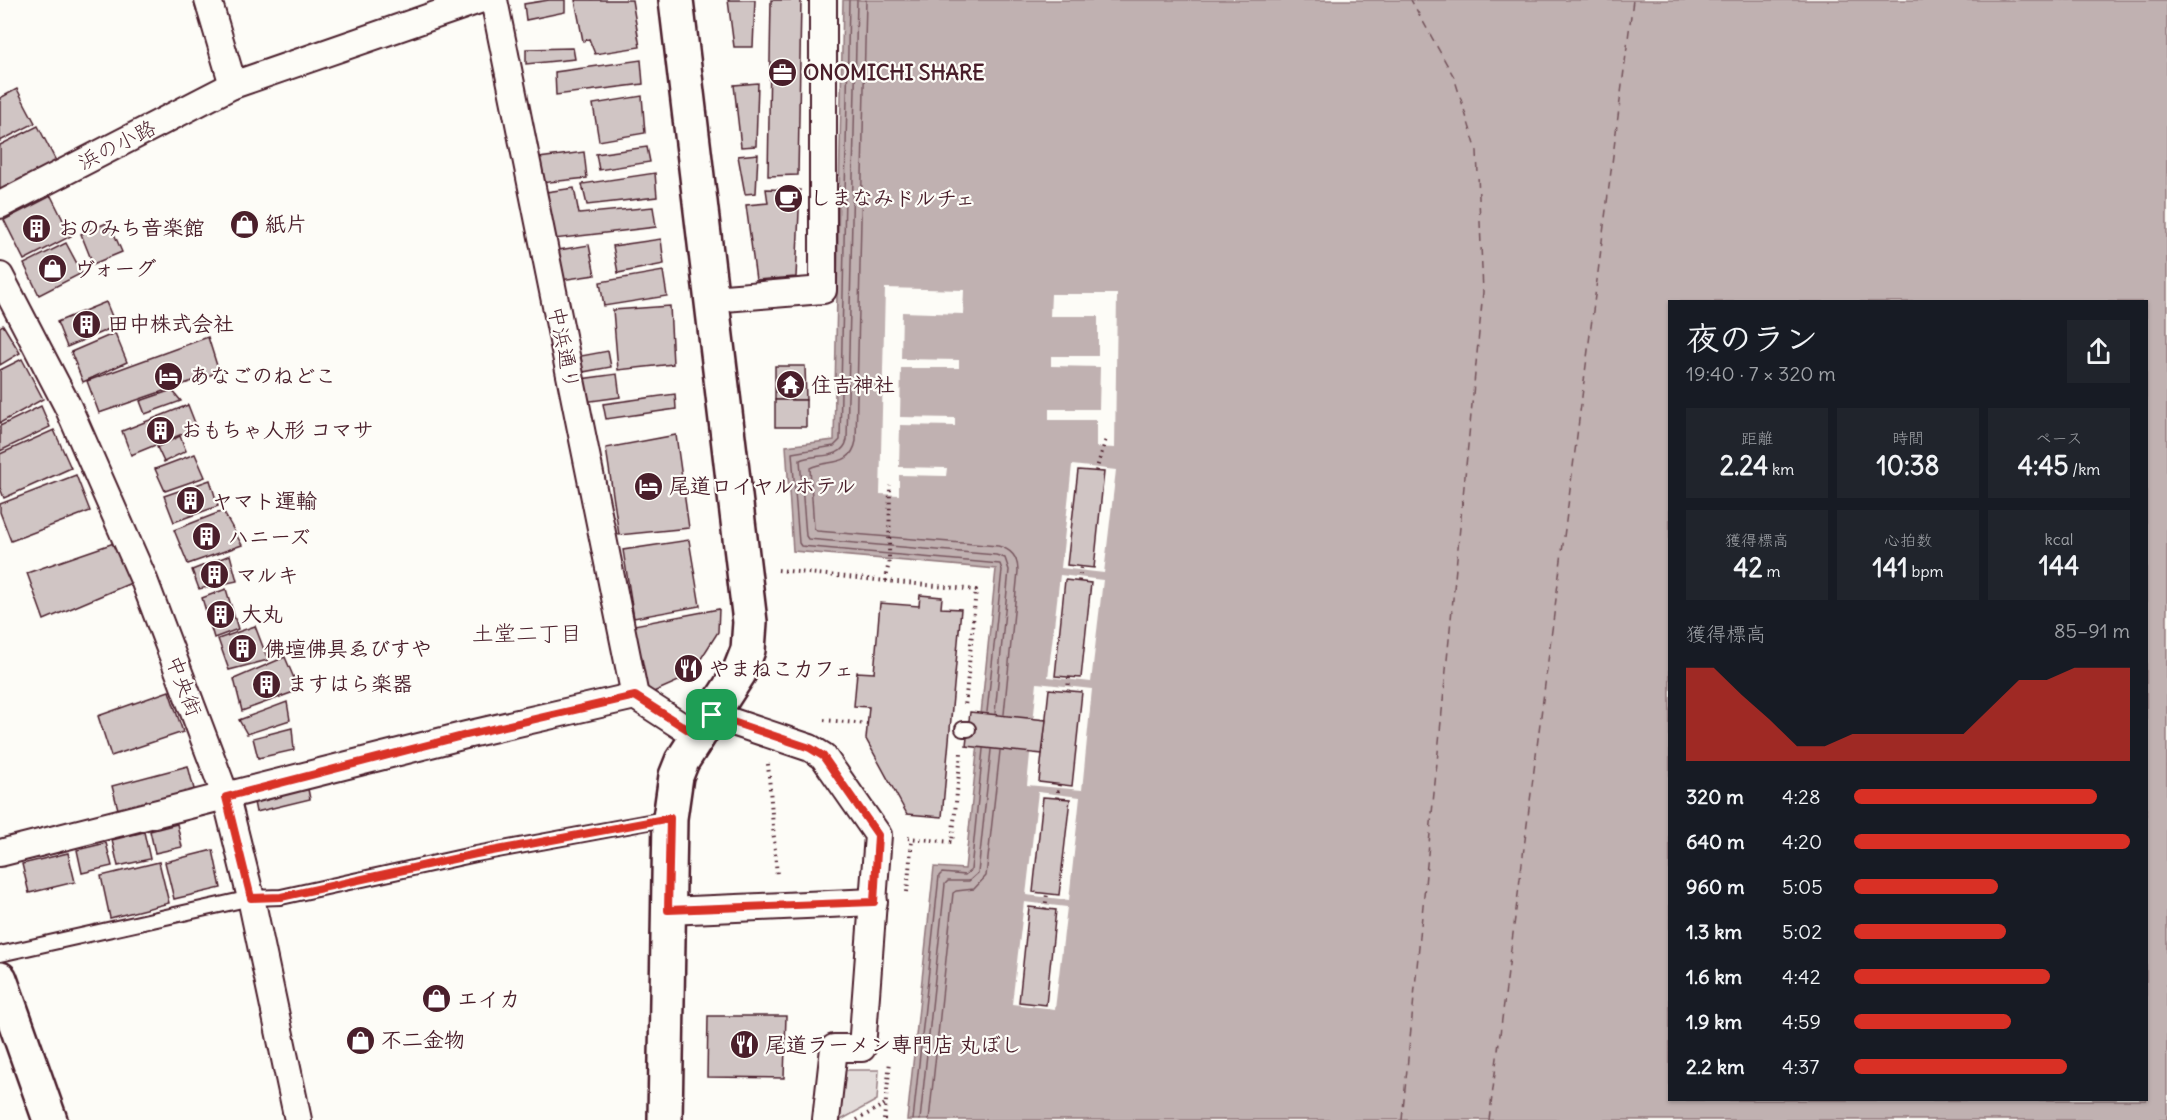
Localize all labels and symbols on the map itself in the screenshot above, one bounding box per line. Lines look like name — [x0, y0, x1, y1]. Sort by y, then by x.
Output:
office icon: ONOMICHI SHARE — [766, 57, 798, 89]
place label: ONOMICHI SHARE — [803, 59, 985, 86]
street label: 浜の小路 — [73, 113, 160, 176]
cafe icon: しまなみドルチェ — [773, 182, 805, 214]
place label: しまなみドルチェ — [810, 184, 975, 211]
shop icon: 紙片 — [228, 208, 260, 240]
place label: 紙片 — [265, 210, 307, 237]
building icon: おのみち音楽館 — [21, 212, 53, 244]
place label: おのみち音楽館 — [58, 214, 205, 241]
shop icon: ヴォーグ — [37, 253, 69, 285]
place label: ヴォーグ — [74, 255, 156, 282]
street label: 中浜通り — [543, 304, 586, 392]
building icon: 田中株式会社 — [71, 308, 103, 340]
place label: 田中株式会社 — [108, 310, 234, 337]
hotel icon: あなごのねどこ — [152, 360, 184, 392]
place label: あなごのねどこ — [189, 362, 336, 389]
temple icon: 住吉神社 — [774, 369, 806, 401]
place label: 住吉神社 — [811, 371, 895, 398]
building icon: おもちゃ人形 コマサ — [144, 414, 176, 446]
place label: おもちゃ人形 コマサ — [181, 416, 373, 443]
hotel icon: 尾道ロイヤルホテル — [632, 470, 664, 502]
place label: 尾道ロイヤルホテル — [669, 472, 856, 499]
building icon: ヤマト運輸 — [175, 485, 207, 517]
place label: ヤマト運輸 — [212, 487, 317, 514]
building icon: ハニーズ — [191, 521, 223, 553]
place label: ハニーズ — [228, 523, 310, 550]
building icon: マルキ — [199, 559, 231, 591]
place label: マルキ — [236, 561, 299, 588]
building icon: 大丸 — [204, 598, 236, 630]
place label: 大丸 — [241, 600, 283, 627]
district label: 土堂二丁目 — [472, 619, 582, 647]
building icon: 佛壇佛具ゑびすや — [227, 633, 259, 665]
place label: 佛壇佛具ゑびすや — [264, 635, 432, 662]
street label: 中央街 — [161, 652, 208, 720]
restaurant icon: やまねこカフェ — [672, 653, 704, 685]
place label: やまねこカフェ — [709, 655, 854, 682]
building icon: ますはら楽器 — [250, 668, 282, 700]
place label: ますはら楽器 — [287, 670, 413, 697]
pin — [686, 689, 737, 740]
shop icon: エイカ — [420, 983, 452, 1015]
place label: エイカ — [457, 985, 520, 1012]
shop icon: 不二金物 — [344, 1024, 376, 1056]
place label: 不二金物 — [381, 1026, 465, 1053]
restaurant icon: 尾道ラーメン専門店 丸ぼし — [728, 1029, 760, 1061]
place label: 尾道ラーメン専門店 丸ぼし — [765, 1031, 1022, 1058]

